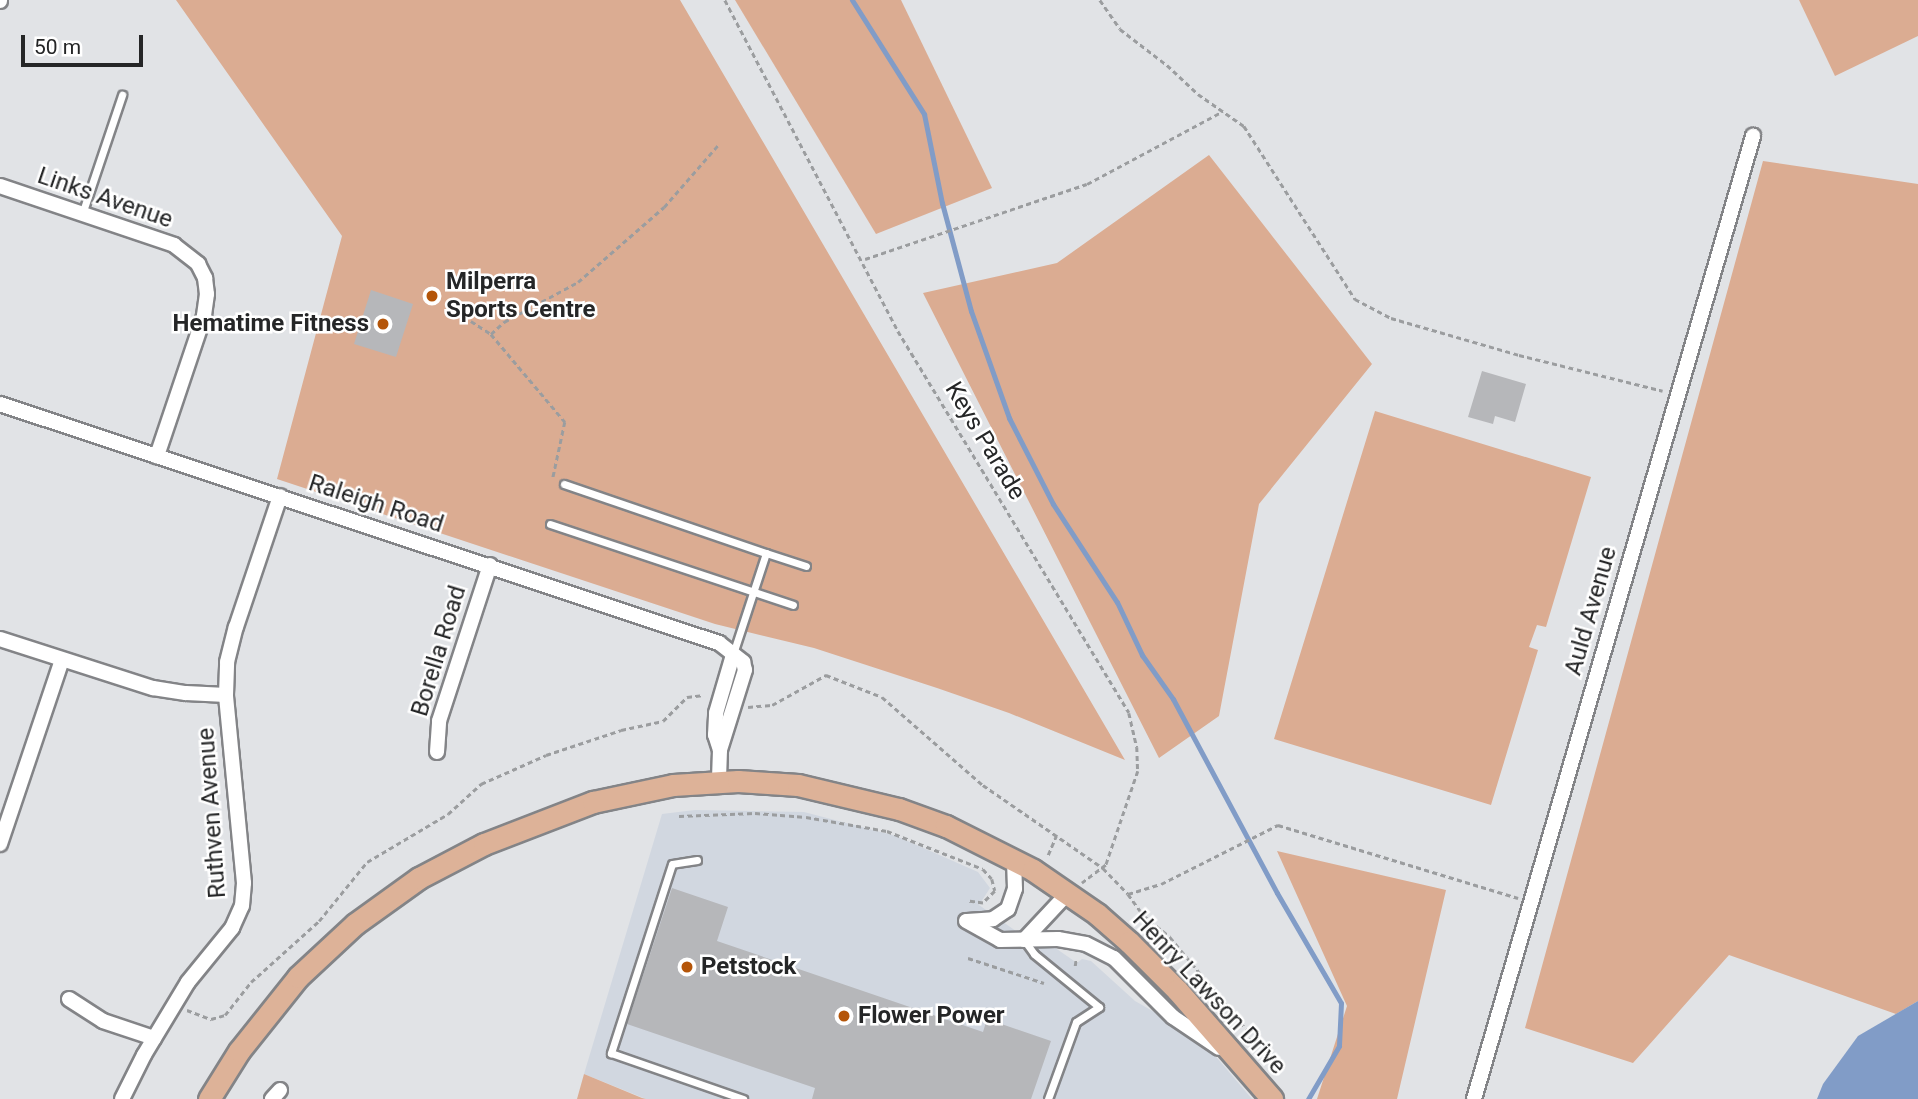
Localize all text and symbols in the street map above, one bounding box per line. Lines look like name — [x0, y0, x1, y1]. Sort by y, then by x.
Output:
scale bar — [24, 21, 147, 65]
text: 50 m — [34, 35, 81, 59]
street label: Links Avenue — [34, 161, 176, 235]
place label: Milperra Sports Centre — [446, 268, 595, 324]
marker: Milperra Sports Centre — [424, 288, 440, 304]
place label: Hematime Fitness — [173, 310, 369, 338]
marker: Hematime Fitness — [375, 316, 391, 332]
street label: Keys Parade — [939, 377, 1031, 505]
street label: Raleigh Road — [305, 469, 447, 539]
street label: Auld Avenue — [1559, 543, 1623, 679]
street label: Borella Road — [405, 582, 473, 720]
street label: Ruthven Avenue — [192, 727, 232, 899]
street label: Henry Lawson Drive — [1126, 906, 1292, 1080]
place label: Petstock — [701, 953, 796, 981]
marker: Petstock — [679, 959, 695, 975]
place label: Flower Power — [858, 1002, 1005, 1030]
marker: Flower Power — [836, 1008, 852, 1024]

